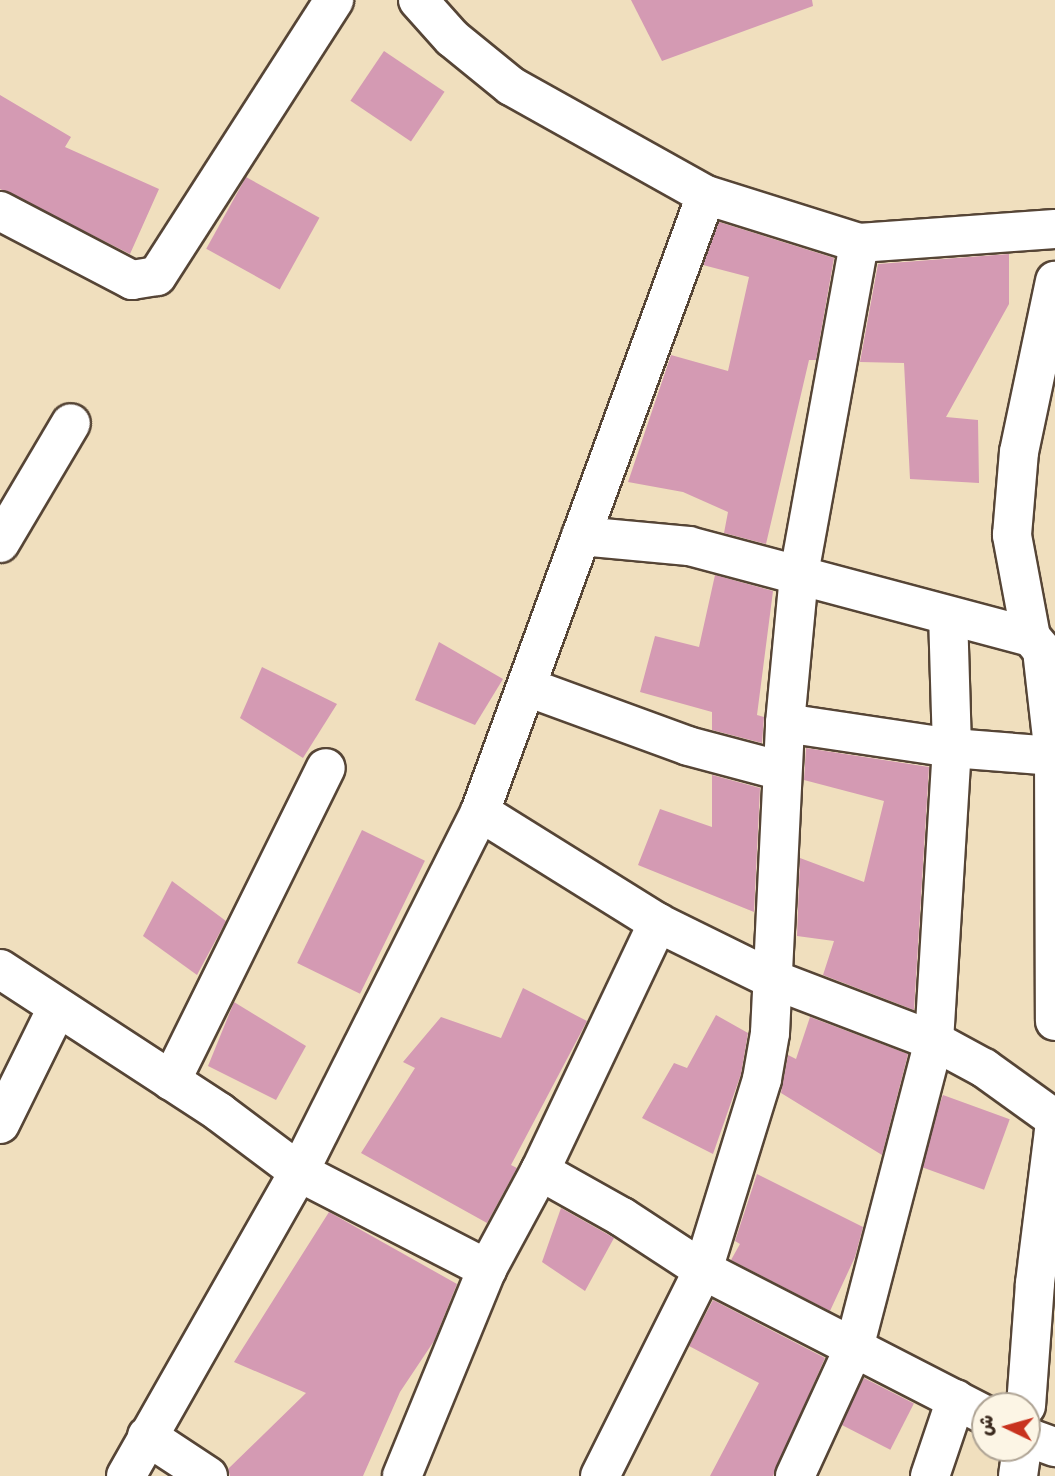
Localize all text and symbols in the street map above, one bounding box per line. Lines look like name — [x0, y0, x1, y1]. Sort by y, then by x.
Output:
north arrow — [971, 1392, 1041, 1462]
text: ش — [974, 1414, 999, 1437]

